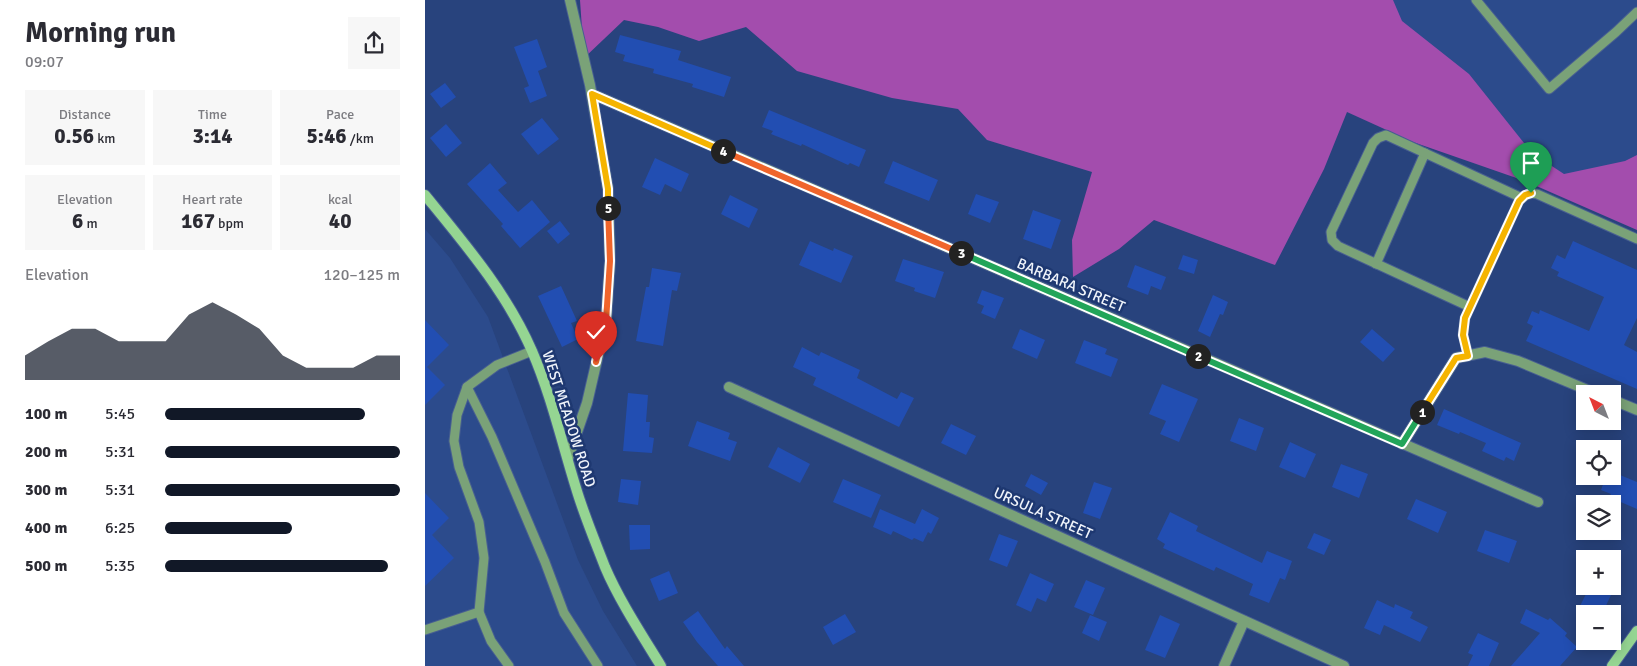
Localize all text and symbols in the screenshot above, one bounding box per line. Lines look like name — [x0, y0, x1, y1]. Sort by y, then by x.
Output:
text: Morning run — [25, 16, 176, 50]
button: share — [348, 17, 400, 69]
text: 09:07 — [25, 52, 64, 72]
text: Distance — [59, 106, 111, 123]
text: Time — [198, 106, 227, 123]
text: Pace — [326, 106, 354, 123]
text: 0.56 — [54, 123, 94, 149]
text: 3:14 — [192, 123, 233, 149]
text: 5:46 — [306, 123, 347, 149]
text: km — [94, 130, 115, 147]
text: /km — [347, 130, 374, 147]
pin: 4 — [711, 138, 735, 164]
pin — [1510, 142, 1552, 193]
text: 4 — [720, 143, 727, 160]
icon: arrive — [1517, 149, 1545, 177]
text: Elevation — [57, 191, 113, 208]
text: Heart rate — [182, 191, 243, 208]
text: kcal — [328, 191, 352, 208]
pin: 5 — [595, 196, 621, 220]
text: 5 — [605, 200, 612, 217]
text: 6 — [72, 208, 83, 234]
text: 167 — [181, 208, 215, 234]
text: 40 — [329, 208, 352, 234]
text: m — [83, 215, 98, 232]
text: bpm — [215, 215, 244, 232]
pin: 3 — [949, 240, 973, 266]
text: 3 — [958, 245, 965, 262]
street label: BARBARA STREET — [1014, 254, 1128, 316]
text: Elevation — [25, 265, 89, 285]
text: 120–125 m — [323, 265, 400, 285]
pin — [575, 311, 617, 362]
icon: check — [582, 318, 610, 346]
pin: 2 — [1185, 344, 1211, 368]
street label: WEST MEADOW ROAD — [538, 348, 600, 490]
text: 2 — [1195, 348, 1202, 365]
north arrow — [1576, 385, 1621, 430]
map controls — [1576, 385, 1621, 650]
pin: 1 — [1409, 400, 1435, 424]
text: 100 m — [25, 404, 67, 424]
text: 5:45 — [105, 404, 135, 424]
text: 1 — [1419, 404, 1426, 421]
button: locate — [1576, 440, 1621, 485]
text: 200 m — [25, 442, 67, 462]
text: 5:31 — [105, 442, 135, 462]
text: 300 m — [25, 480, 67, 500]
text: 5:31 — [105, 480, 135, 500]
street label: URSULA STREET — [991, 483, 1096, 543]
button: layers — [1576, 495, 1621, 540]
text: 400 m — [25, 518, 67, 538]
text: 6:25 — [105, 518, 135, 538]
button: + — [1576, 550, 1621, 595]
text: 500 m — [25, 556, 67, 576]
text: 5:35 — [105, 556, 135, 576]
button: − — [1576, 605, 1621, 650]

